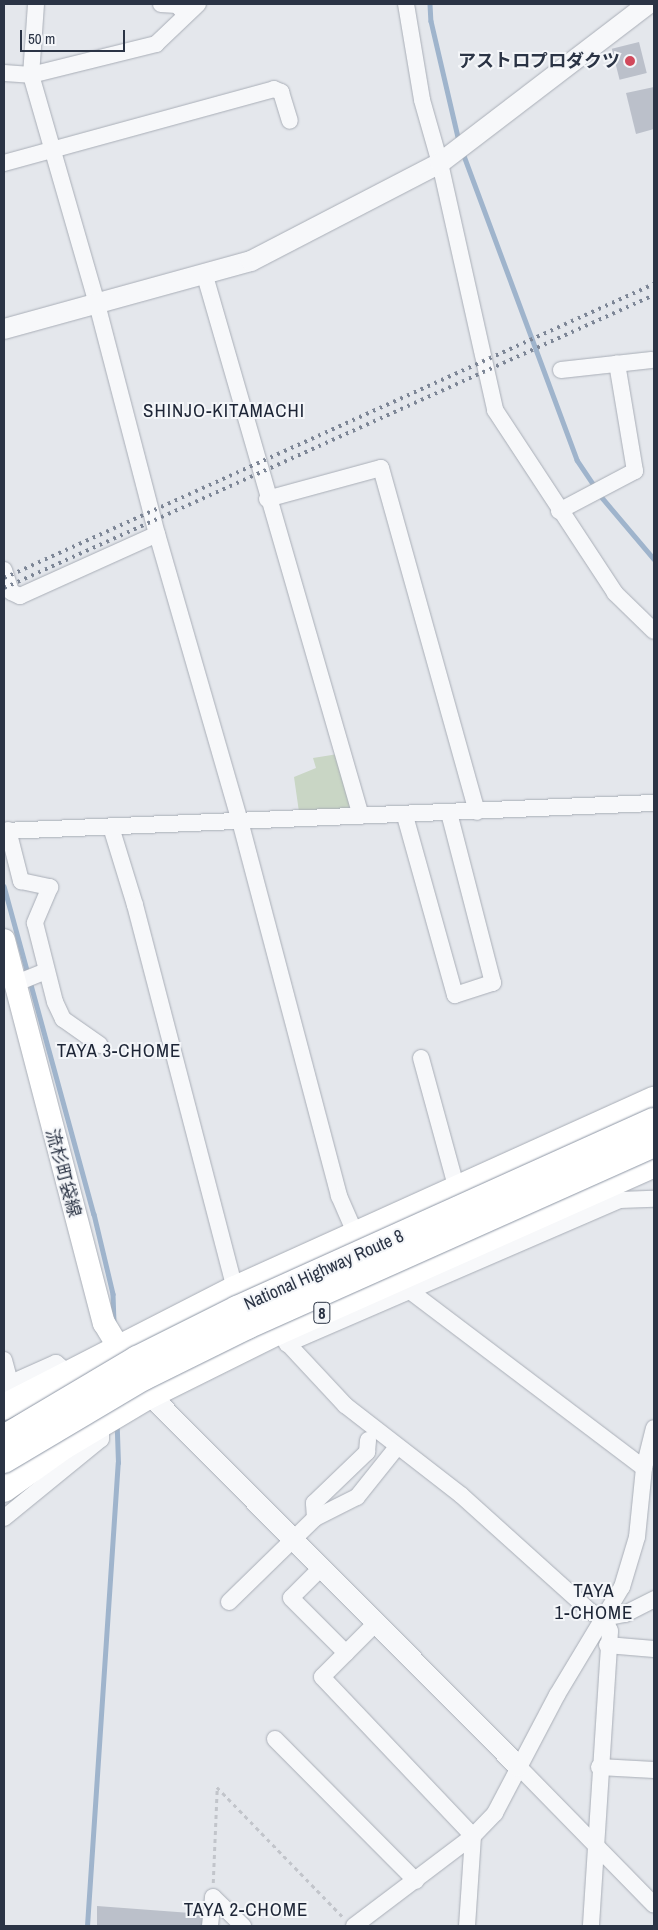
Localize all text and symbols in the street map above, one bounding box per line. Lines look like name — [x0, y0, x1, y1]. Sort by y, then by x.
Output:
scale bar — [22, 20, 128, 52]
text: 50 m — [28, 28, 55, 49]
place label: アストロプロダクツ — [458, 50, 620, 72]
marker: アストロプロダクツ — [624, 55, 636, 67]
district label: SHINJO-KITAMACHI — [141, 400, 307, 422]
district label: TAYA 3-CHOME — [55, 1040, 183, 1062]
street label: 流杉町袋線 — [41, 1127, 85, 1219]
street label: National Highway Route 8 — [241, 1225, 407, 1315]
road number: 8 — [313, 1300, 331, 1326]
district label: TAYA 1-CHOME — [554, 1580, 634, 1624]
district label: TAYA 2-CHOME — [182, 1899, 310, 1921]

